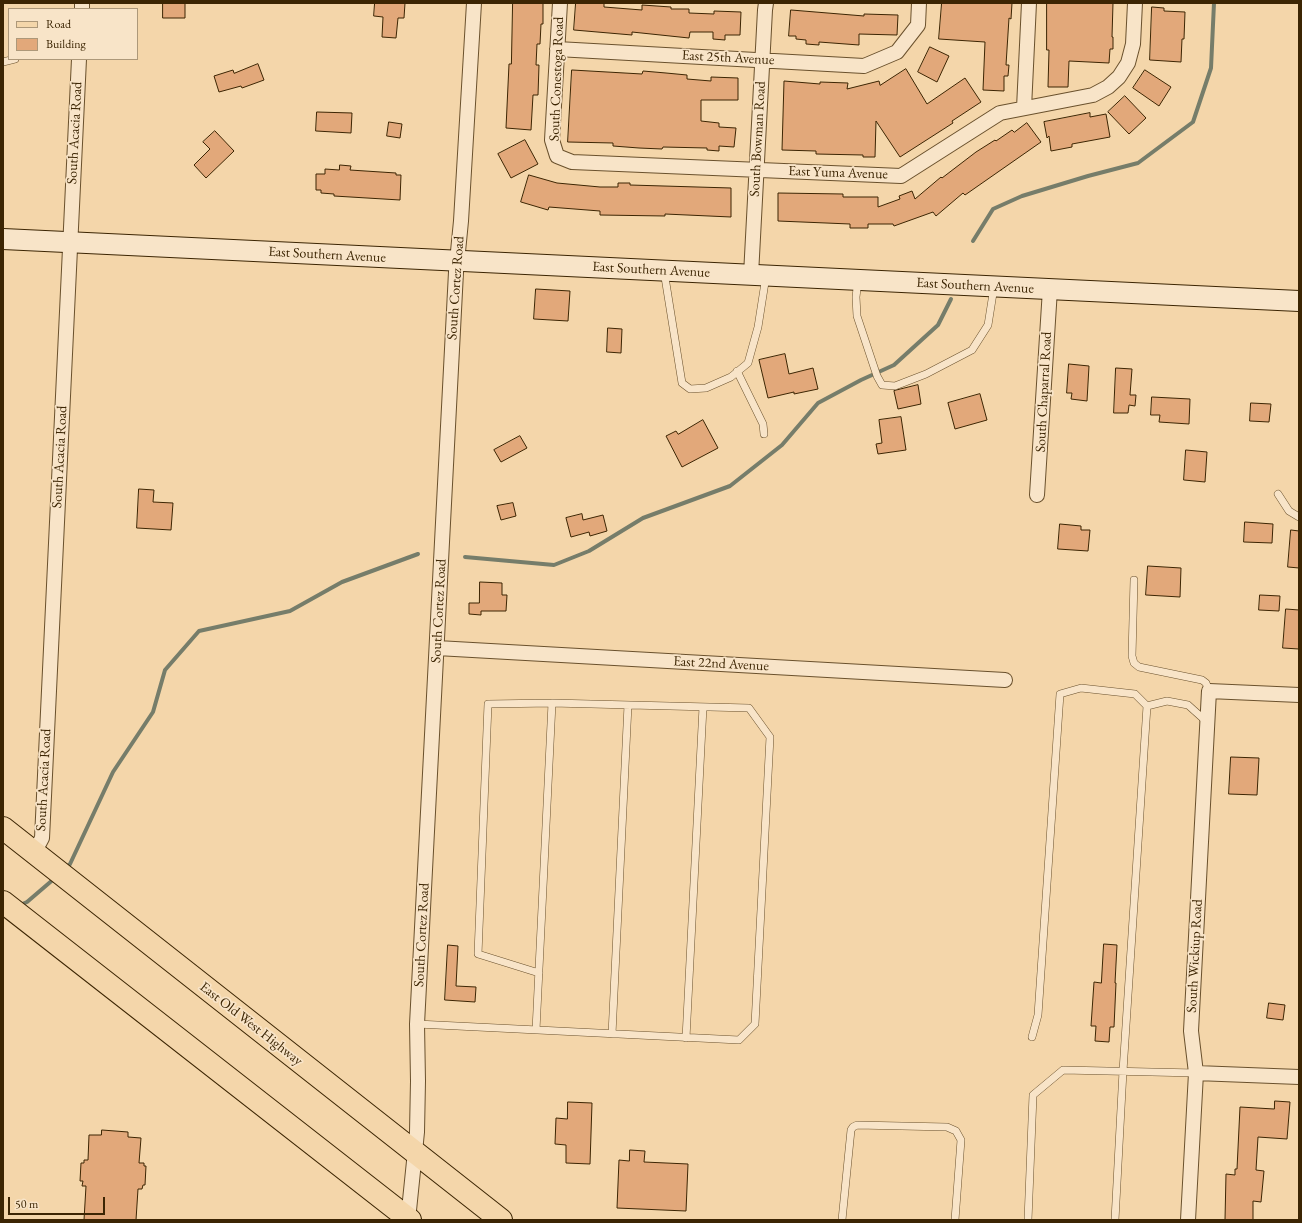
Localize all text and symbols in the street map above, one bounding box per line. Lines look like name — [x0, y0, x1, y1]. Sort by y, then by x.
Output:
legend — [8, 8, 138, 60]
text: Road — [46, 16, 71, 32]
street label: South Conestoga Road — [546, 16, 568, 142]
text: Building — [46, 36, 86, 52]
street label: East 25th Avenue — [681, 47, 775, 69]
street label: South Acacia Road — [64, 81, 86, 185]
street label: South Bowman Road — [747, 81, 769, 197]
street label: East Yuma Avenue — [788, 163, 888, 183]
street label: South Cortez Road — [444, 236, 468, 340]
street label: East Southern Avenue — [268, 244, 386, 266]
street label: East Southern Avenue — [592, 259, 710, 281]
street label: East Southern Avenue — [916, 275, 1034, 297]
street label: South Chaparral Road — [1032, 331, 1056, 453]
street label: South Acacia Road — [49, 405, 71, 509]
street label: South Cortez Road — [428, 559, 450, 663]
street label: East 22nd Avenue — [673, 653, 769, 675]
street label: South Acacia Road — [33, 728, 55, 832]
street label: South Cortez Road — [411, 883, 433, 987]
street label: South Wickiup Road — [1184, 899, 1206, 1013]
street label: East Old West Highway — [196, 979, 306, 1069]
scale bar — [10, 1189, 107, 1215]
text: 50 m — [15, 1196, 38, 1212]

